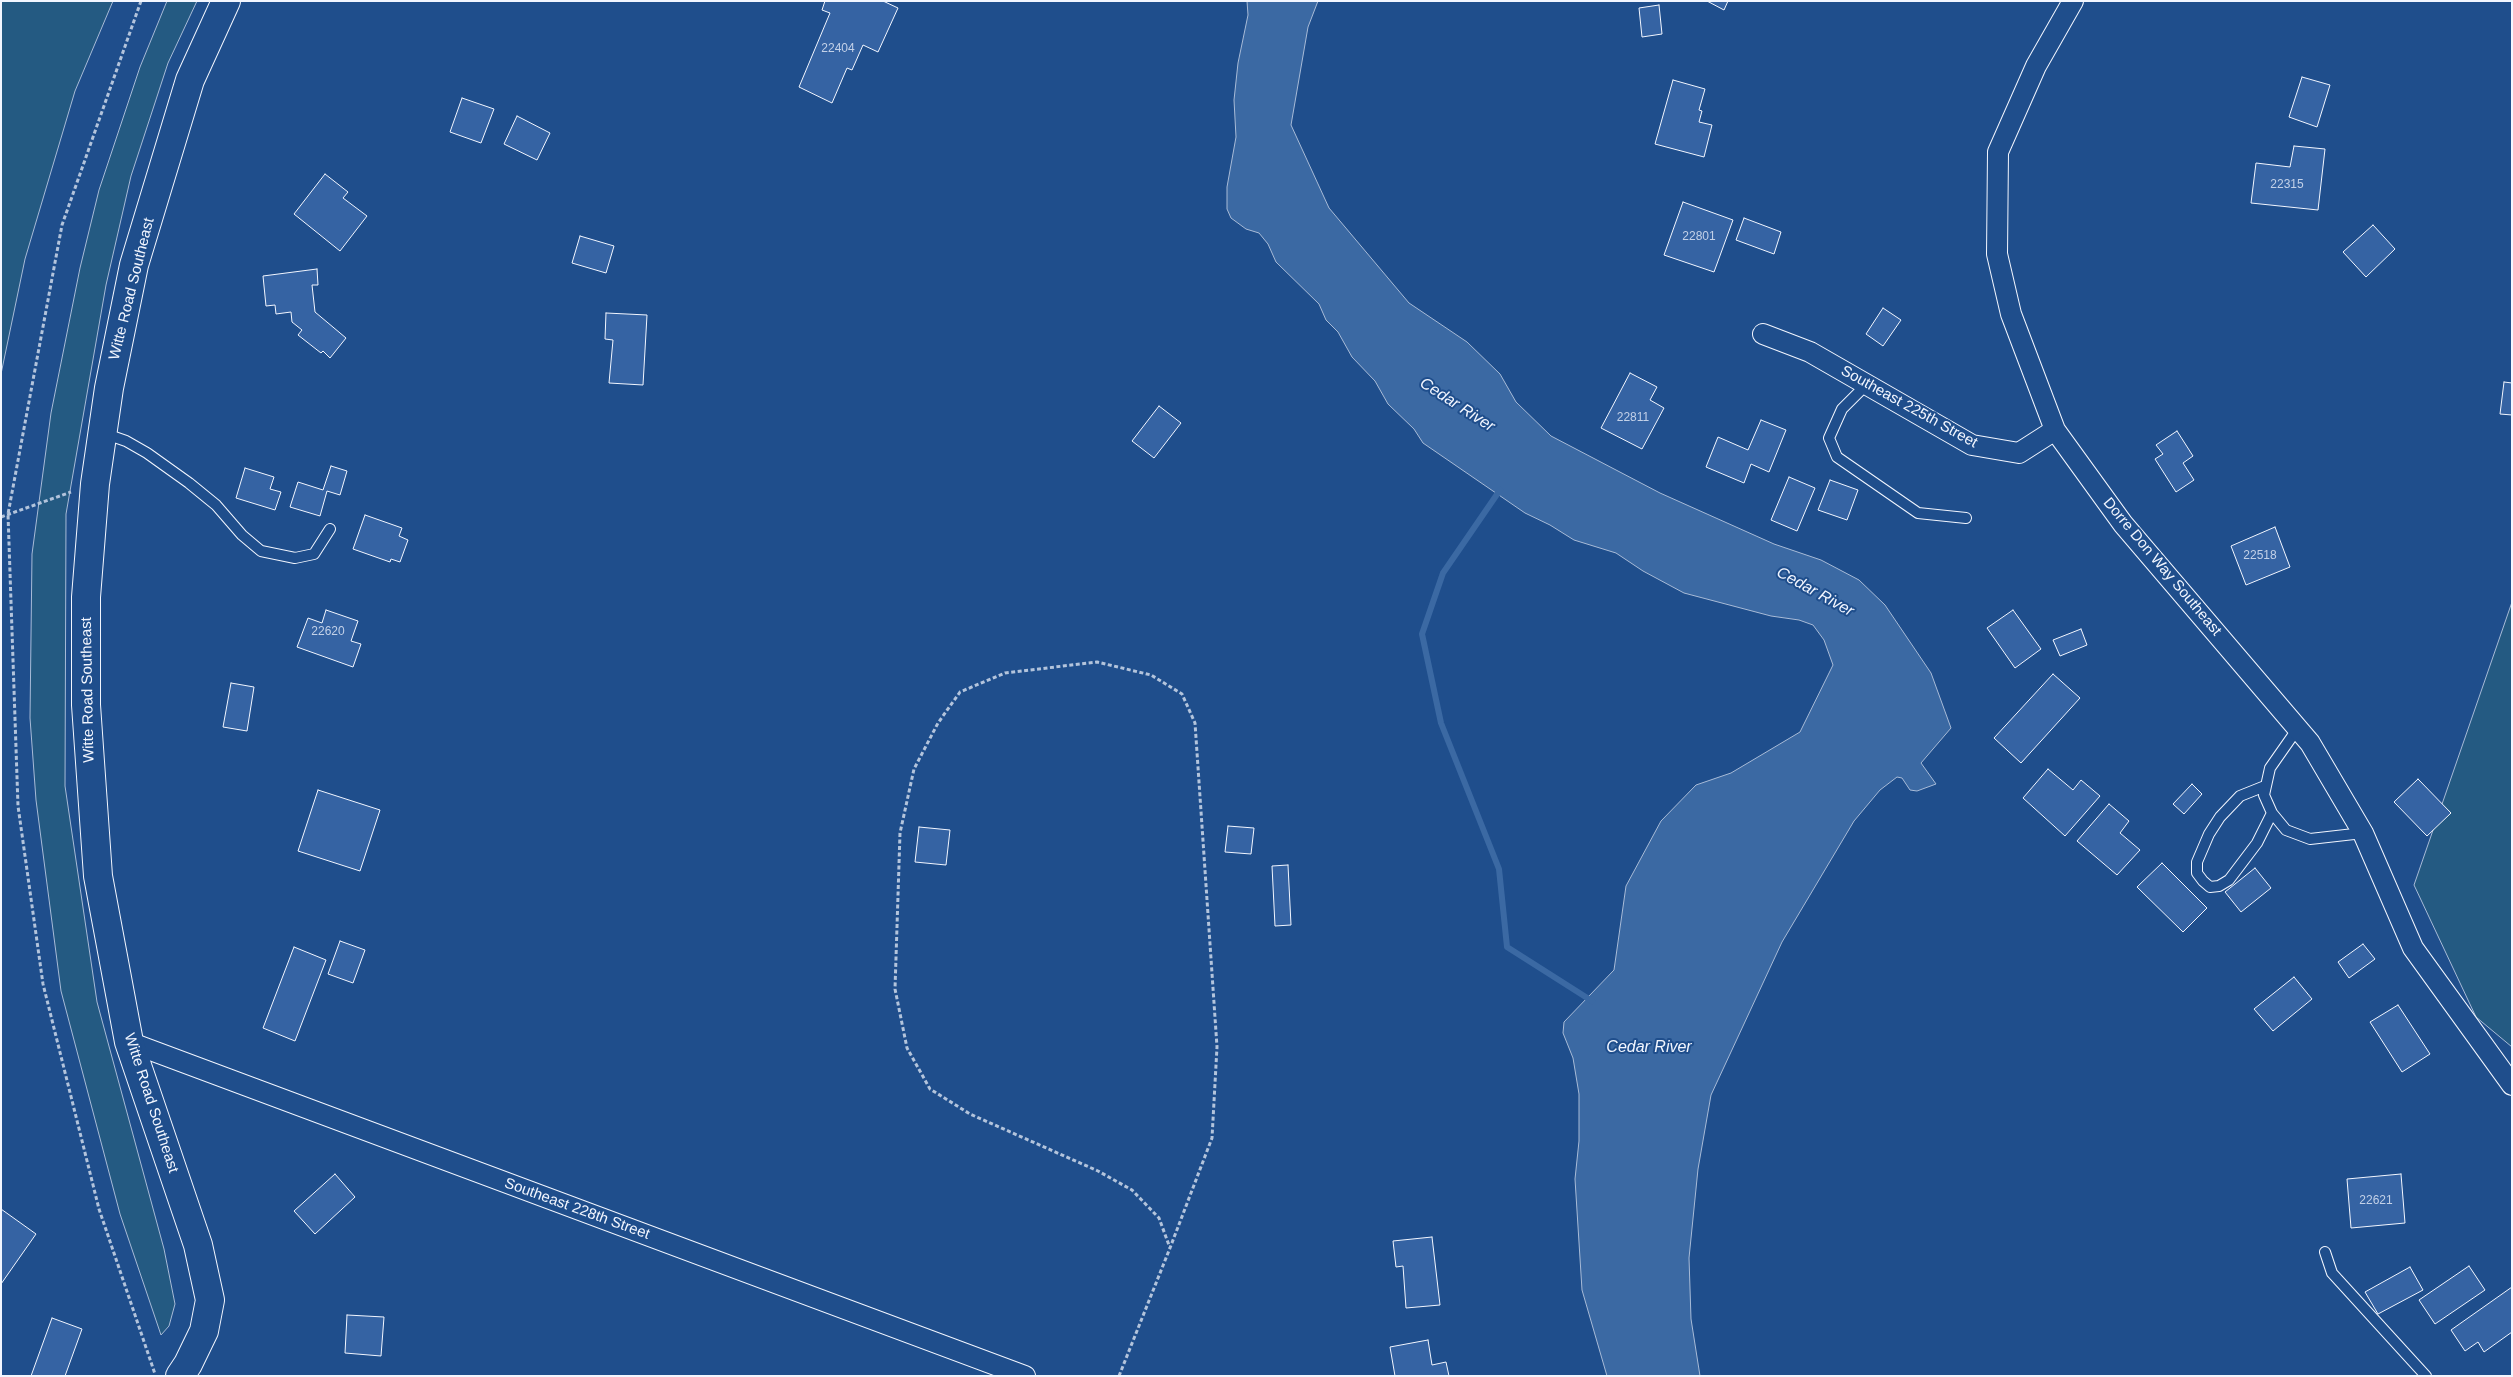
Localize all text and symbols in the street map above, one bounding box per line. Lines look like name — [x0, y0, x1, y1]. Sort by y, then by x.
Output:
house number: 22404 — [821, 42, 855, 56]
house number: 22315 — [2270, 178, 2304, 192]
street label: Witte Road Southeast — [106, 216, 158, 362]
house number: 22801 — [1682, 230, 1716, 244]
street label: Southeast 225th Street — [1838, 362, 1980, 452]
water label: Cedar River — [1416, 374, 1498, 436]
house number: 22811 — [1617, 411, 1649, 425]
street label: Dorre Don Way Southeast — [2099, 494, 2225, 640]
house number: 22518 — [2243, 549, 2277, 563]
water label: Cedar River — [1773, 563, 1857, 621]
street label: Witte Road Southeast — [78, 617, 98, 763]
house number: 22620 — [311, 625, 345, 639]
street label: Witte Road Southeast — [120, 1031, 182, 1175]
water label: Cedar River — [1606, 1038, 1692, 1058]
street label: Southeast 228th Street — [502, 1174, 652, 1244]
house number: 22621 — [2359, 1194, 2393, 1208]

